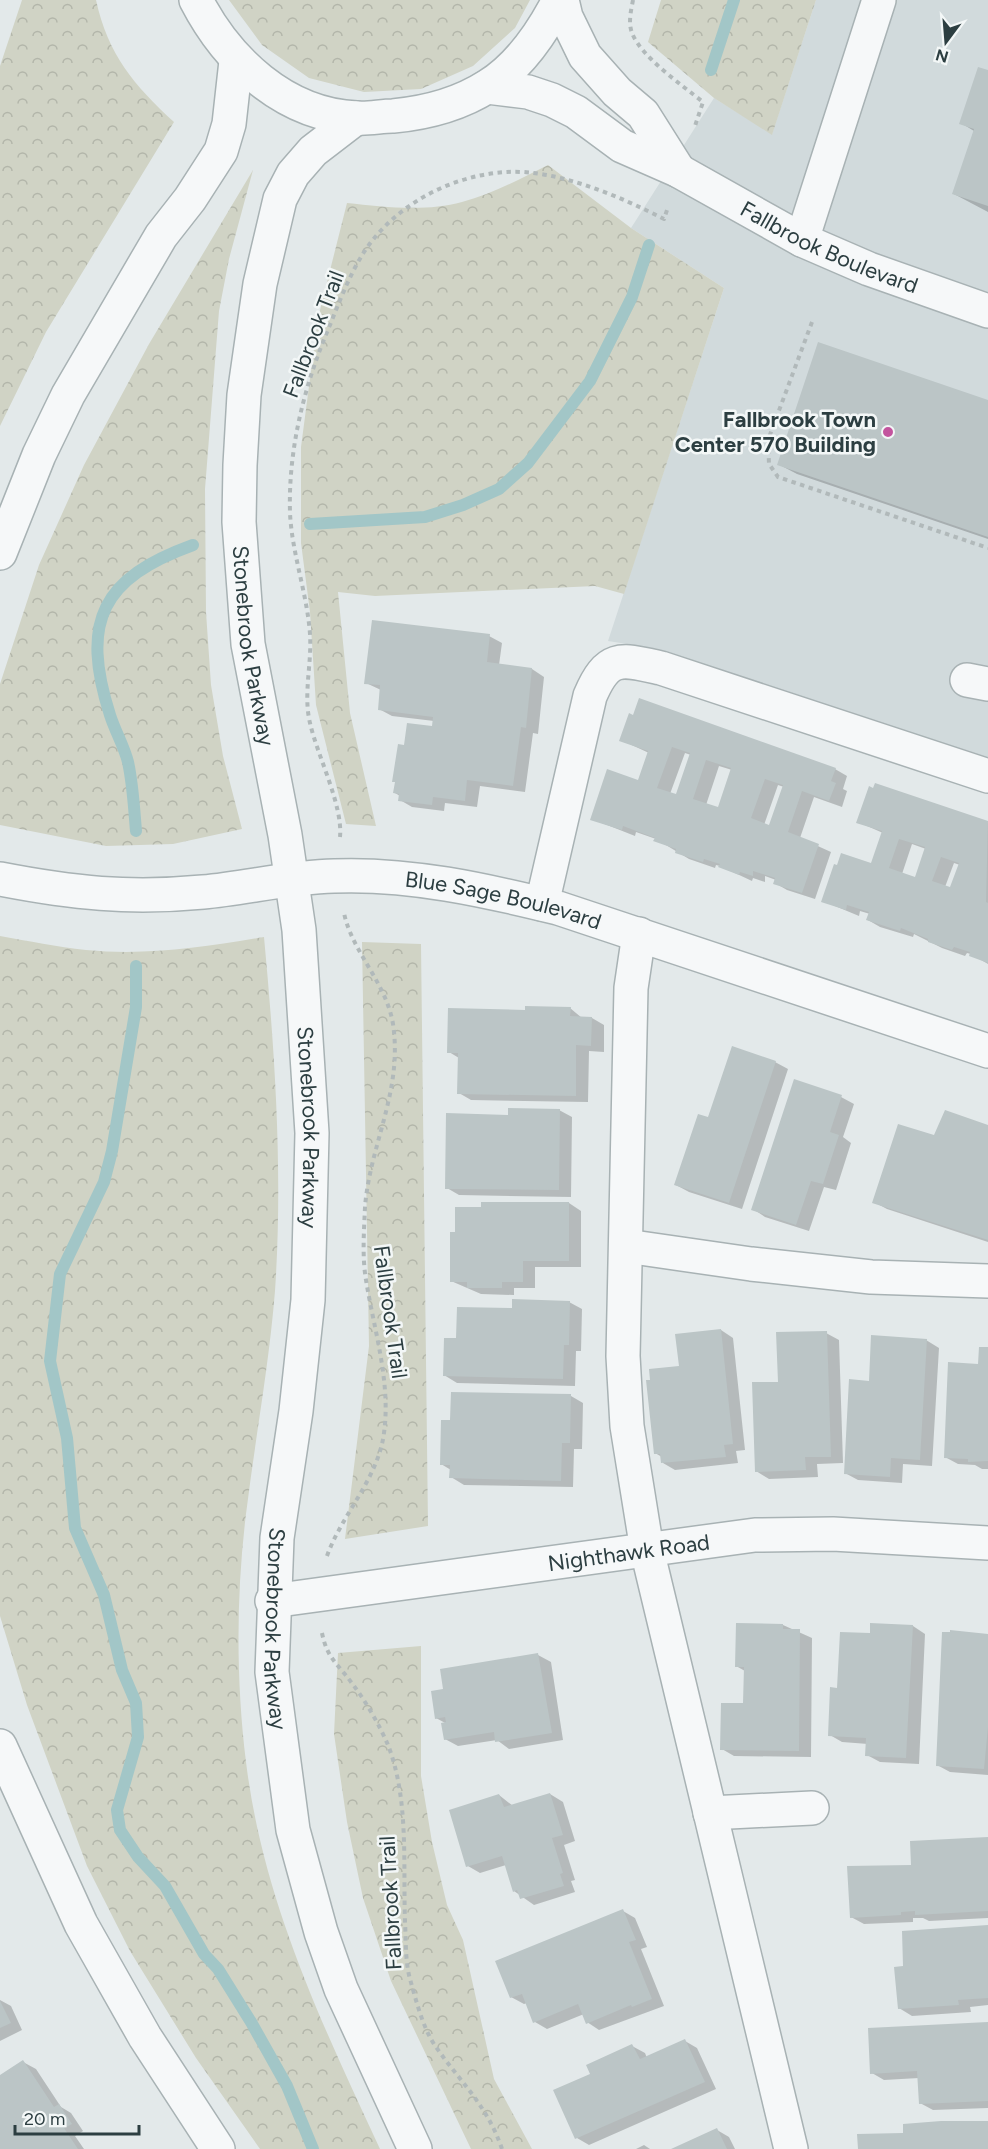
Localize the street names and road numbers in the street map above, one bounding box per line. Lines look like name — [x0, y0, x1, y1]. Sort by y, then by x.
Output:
street label: Fallbrook Boulevard — [736, 195, 922, 299]
street label: Fallbrook Trail — [277, 267, 350, 402]
street label: Stonebrook Parkway — [227, 544, 281, 749]
street label: Blue Sage Boulevard — [404, 866, 605, 936]
street label: Stonebrook Parkway — [291, 1025, 325, 1229]
street label: Fallbrook Trail — [368, 1244, 413, 1380]
street label: Stonebrook Parkway — [258, 1526, 293, 1732]
street label: Nighthawk Road — [546, 1528, 711, 1577]
street label: Fallbrook Trail — [374, 1835, 407, 1971]

